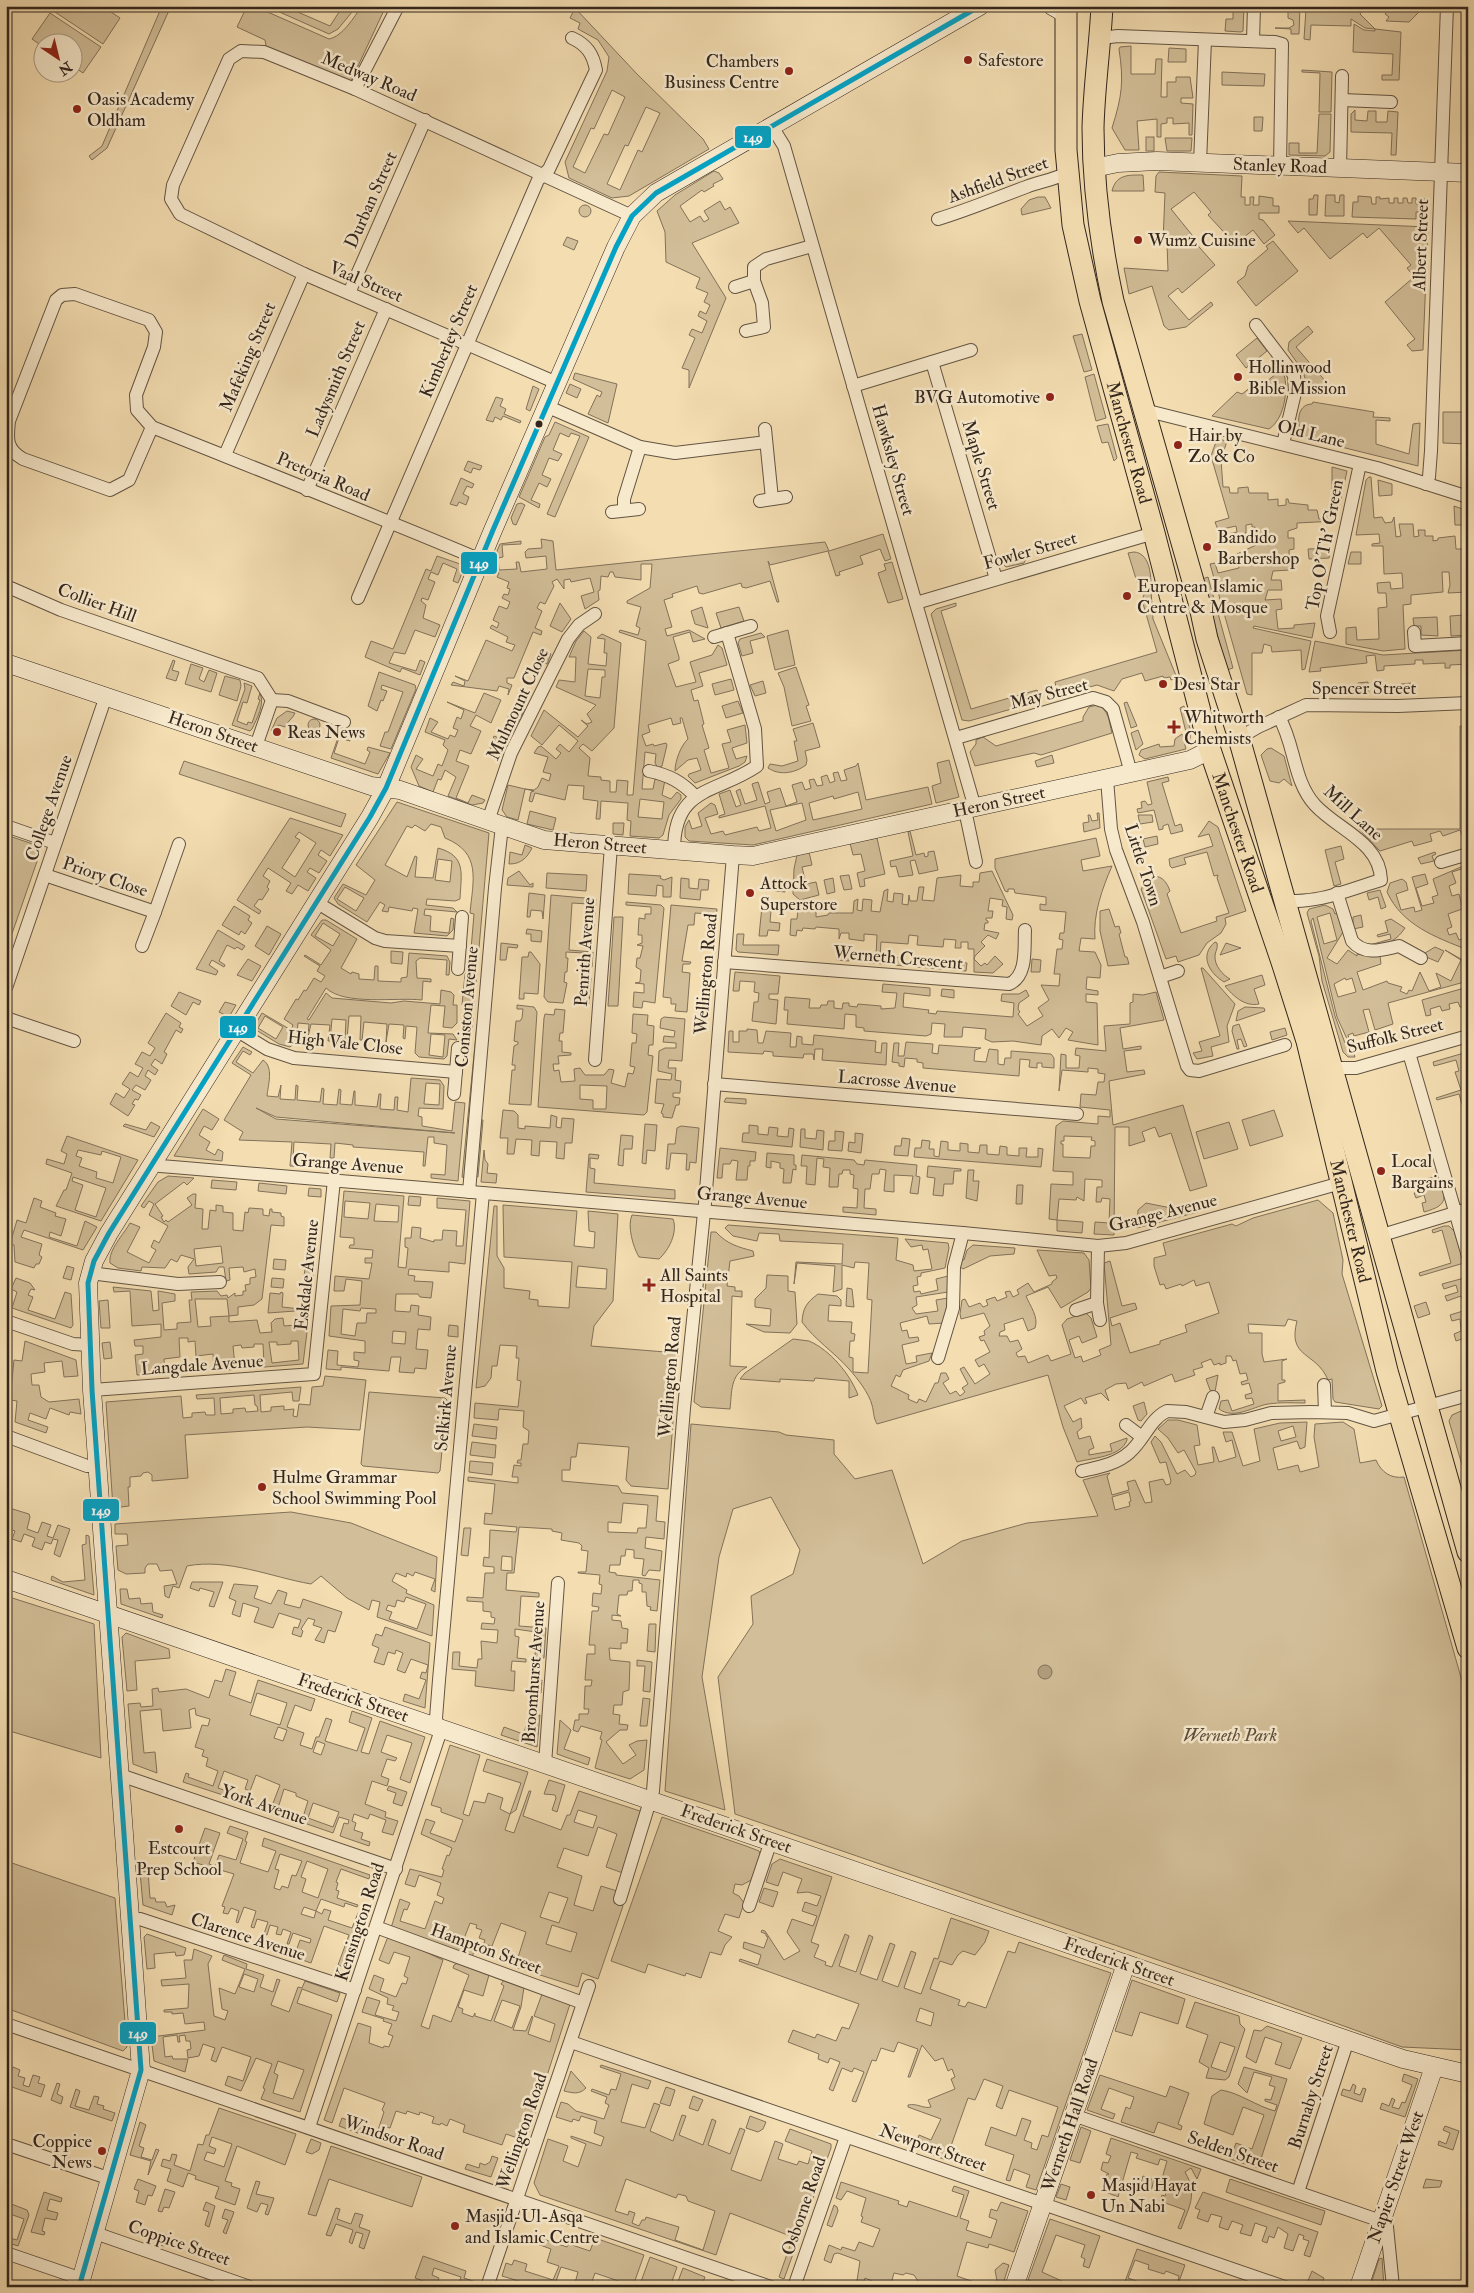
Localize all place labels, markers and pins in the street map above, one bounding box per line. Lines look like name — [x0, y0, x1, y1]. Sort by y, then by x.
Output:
place label: Safestore — [978, 49, 1044, 72]
place label: Chambers Business Centre — [664, 50, 779, 94]
marker: Safestore — [962, 54, 974, 66]
marker: Chambers Business Centre — [783, 65, 795, 77]
place label: Oasis Academy Oldham — [87, 88, 195, 132]
marker: Oasis Academy Oldham — [71, 103, 83, 115]
place label: Wumz Cuisine — [1147, 229, 1256, 252]
marker: Wumz Cuisine — [1132, 234, 1144, 246]
place label: Hollinwood Bible Mission — [1248, 356, 1346, 400]
marker: Hollinwood Bible Mission — [1232, 371, 1244, 383]
place label: BVG Automotive — [914, 386, 1040, 409]
marker: BVG Automotive — [1044, 391, 1056, 403]
unlabelled marker — [534, 419, 544, 429]
place label: Hair by Zo & Co — [1188, 424, 1255, 468]
marker: Hair by Zo & Co — [1172, 439, 1184, 451]
place label: Bandido Barbershop — [1217, 526, 1299, 570]
marker: Bandido Barbershop — [1201, 541, 1213, 553]
place label: European Islamic Centre & Mosque — [1137, 575, 1268, 619]
marker: European Islamic Centre & Mosque — [1121, 590, 1133, 602]
place label: Desi Star — [1173, 673, 1240, 696]
marker: Desi Star — [1157, 678, 1169, 690]
place label: Whitworth Chemists — [1183, 706, 1265, 750]
place label: Reas News — [287, 721, 365, 744]
marker: Whitworth Chemists — [1168, 721, 1180, 733]
marker: Reas News — [271, 726, 283, 738]
place label: Attock Superstore — [759, 872, 838, 916]
marker: Attock Superstore — [744, 887, 756, 899]
place label: Local Bargains — [1391, 1150, 1453, 1194]
marker: Local Bargains — [1375, 1165, 1387, 1177]
place label: All Saints Hospital — [659, 1264, 728, 1308]
marker: All Saints Hospital — [642, 1278, 656, 1292]
place label: Hulme Grammar School Swimming Pool — [272, 1466, 437, 1510]
marker: Hulme Grammar School Swimming Pool — [256, 1481, 268, 1493]
marker: Estcourt Prep School — [173, 1823, 185, 1835]
place label: Estcourt Prep School — [136, 1837, 222, 1881]
place label: Coppice News — [33, 2130, 92, 2174]
marker: Coppice News — [96, 2145, 108, 2157]
place label: Masjid Hayat Un Nabi — [1101, 2174, 1197, 2218]
marker: Masjid Hayat Un Nabi — [1085, 2189, 1097, 2201]
place label: Masjid-Ul-Asqa and Islamic Centre — [465, 2205, 600, 2249]
marker: Masjid-Ul-Asqa and Islamic Centre — [449, 2220, 461, 2232]

